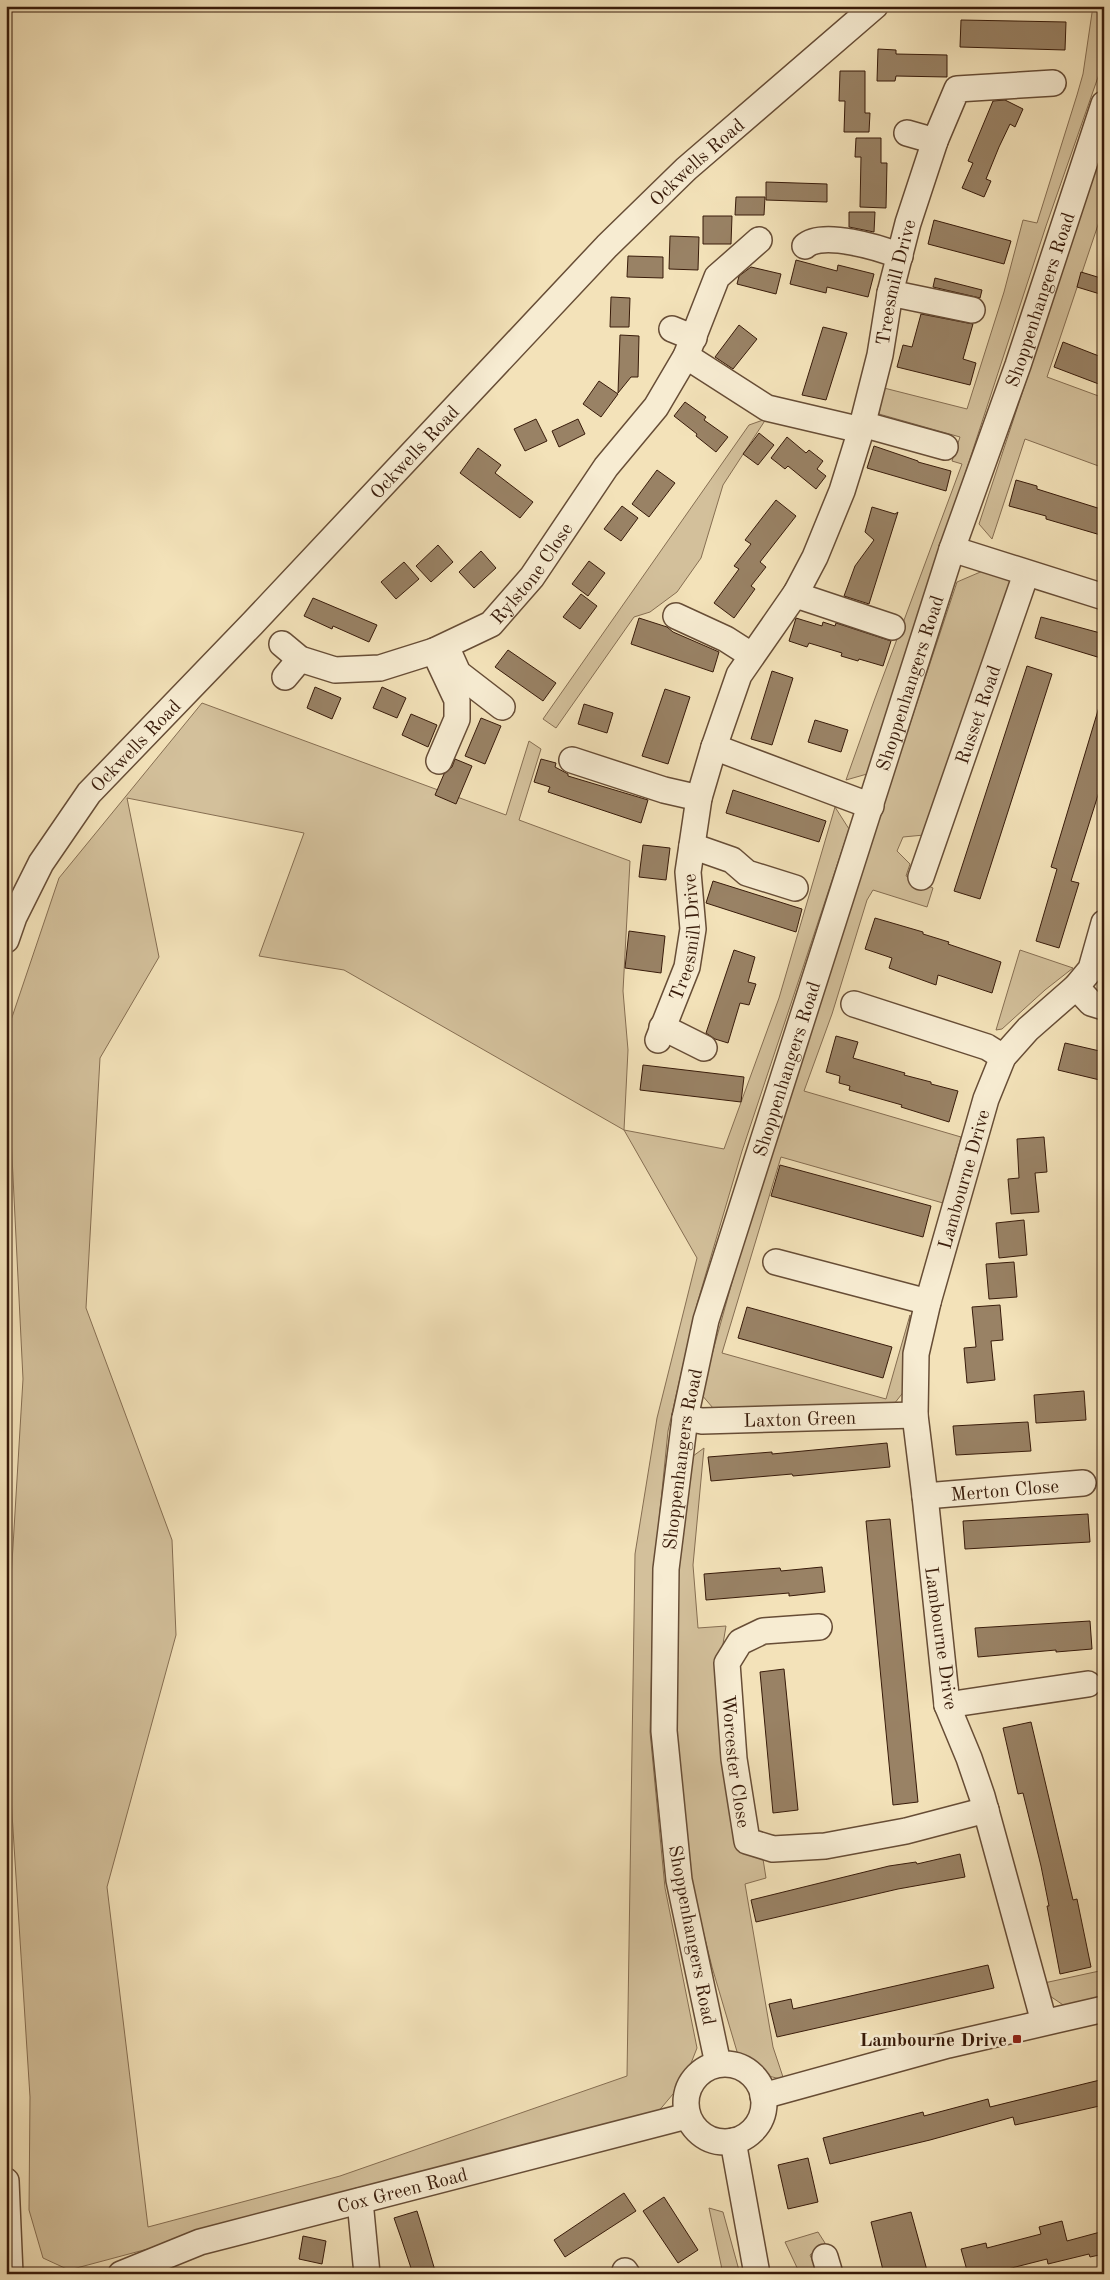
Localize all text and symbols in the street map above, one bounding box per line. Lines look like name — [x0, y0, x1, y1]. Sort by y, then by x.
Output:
street label: Ockwells Road — [647, 116, 749, 211]
street label: Shoppenhangers Road — [1004, 210, 1080, 390]
street label: Treesmill Drive — [875, 218, 921, 347]
street label: Ockwells Road — [368, 403, 464, 504]
street label: Rylstone Close — [489, 520, 578, 629]
street label: Shoppenhangers Road — [875, 594, 949, 774]
street label: Russet Road — [954, 663, 1006, 767]
street label: Ockwells Road — [88, 697, 186, 797]
street label: Treesmill Drive — [668, 873, 705, 1004]
street label: Shoppenhangers Road — [752, 979, 825, 1160]
street label: Lambourne Drive — [937, 1108, 995, 1252]
street label: Shoppenhangers Road — [662, 1367, 707, 1551]
street label: Laxton Green — [743, 1410, 856, 1432]
street label: Merton Close — [950, 1478, 1060, 1506]
street label: Lambourne Drive — [920, 1566, 959, 1711]
street label: Worcester Close — [717, 1694, 752, 1829]
street label: Shoppenhangers Road — [664, 1844, 717, 2027]
place label: Lambourne Drive — [859, 2032, 1007, 2051]
marker: Lambourne Drive — [1011, 2033, 1023, 2045]
street label: Cox Green Road — [336, 2166, 470, 2218]

